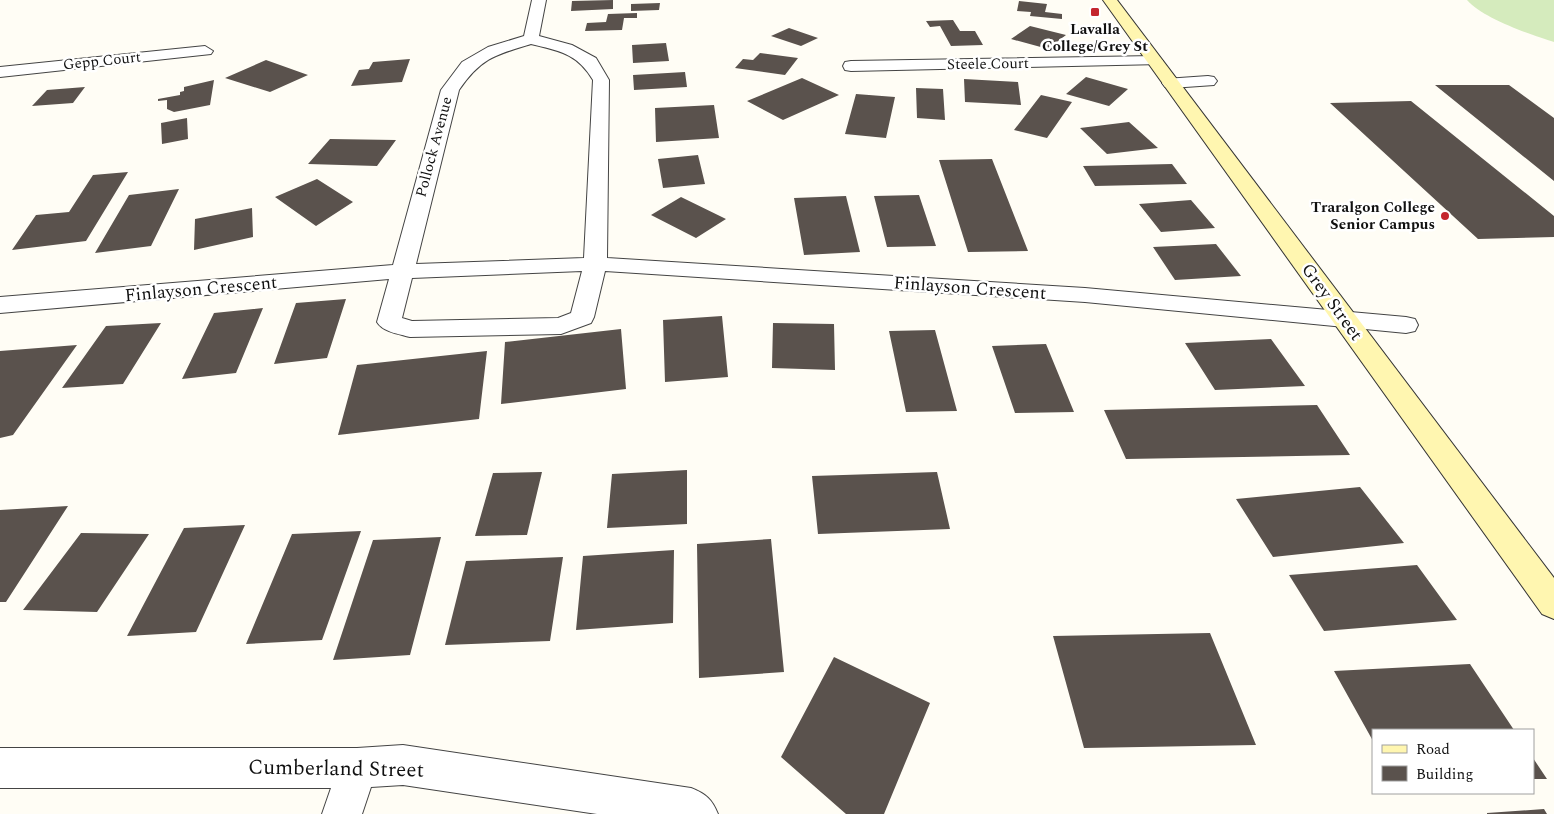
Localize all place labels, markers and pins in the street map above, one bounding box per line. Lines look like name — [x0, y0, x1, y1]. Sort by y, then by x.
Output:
marker: Lavalla College/Grey St — [1089, 6, 1101, 18]
place label: Lavalla College/Grey St — [1042, 18, 1148, 58]
place label: Traralgon College Senior Campus — [1311, 196, 1435, 236]
marker: Traralgon College Senior Campus — [1439, 210, 1451, 222]

